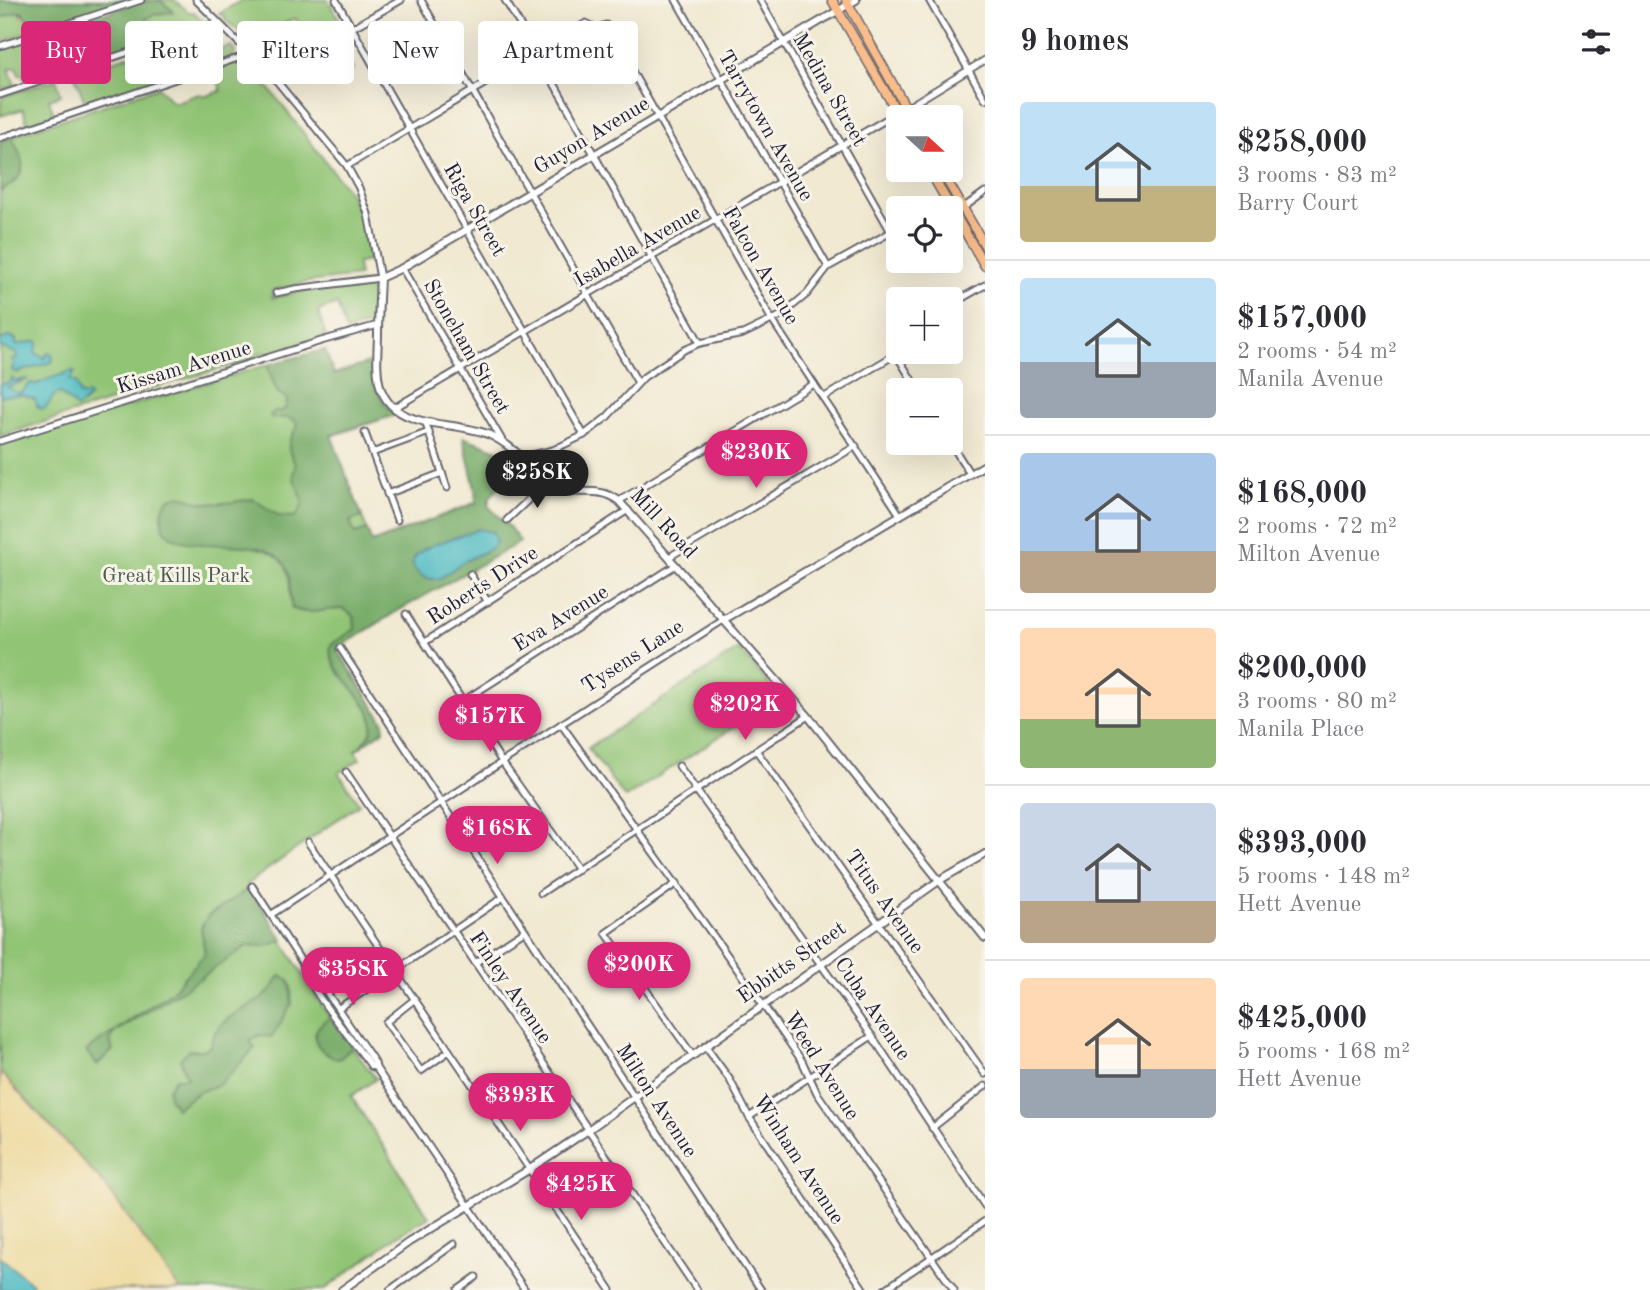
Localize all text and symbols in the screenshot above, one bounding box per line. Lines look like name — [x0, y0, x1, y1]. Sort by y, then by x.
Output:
chip: Buy — [21, 21, 111, 84]
chip: Rent — [125, 21, 223, 84]
chip: Filters — [237, 21, 354, 84]
chip: New — [368, 21, 464, 84]
chip: Apartment — [478, 21, 638, 84]
icon: filters — [1577, 23, 1615, 61]
text: 9 homes — [1020, 27, 1129, 57]
street label: Medina Street — [788, 30, 870, 150]
street label: Tarrytown Avenue — [713, 47, 817, 205]
street label: Guyon Avenue — [531, 93, 653, 179]
north arrow — [886, 105, 962, 182]
map controls — [886, 105, 963, 455]
text: $258,000 — [1237, 128, 1367, 158]
icon: home — [1076, 130, 1160, 214]
street label: Riga Street — [439, 160, 509, 260]
text: 3 rooms · 83 m² — [1237, 164, 1397, 187]
text: Barry Court — [1237, 192, 1358, 215]
button: locate — [886, 196, 963, 273]
street label: Isabella Avenue — [571, 202, 705, 292]
street label: Falcon Avenue — [718, 203, 802, 329]
street label: Stoneham Street — [419, 276, 513, 418]
button: + — [886, 287, 963, 364]
text: $157,000 — [1237, 304, 1367, 334]
icon: home — [1076, 306, 1160, 390]
street label: Kissam Avenue — [114, 338, 254, 398]
text: 2 rooms · 54 m² — [1237, 340, 1397, 363]
text: Manila Avenue — [1237, 368, 1383, 391]
button: − — [886, 378, 963, 455]
pin: $230K — [707, 430, 805, 490]
text: $230K — [720, 441, 792, 464]
pin: $258K — [488, 450, 586, 510]
text: $258K — [501, 461, 573, 484]
text: $168,000 — [1237, 479, 1367, 509]
icon: home — [1076, 481, 1160, 565]
street label: Mill Road — [626, 485, 700, 563]
text: 2 rooms · 72 m² — [1237, 515, 1397, 538]
street label: Roberts Drive — [424, 543, 542, 629]
text: Milton Avenue — [1237, 543, 1380, 566]
park label: Great Kills Park — [102, 566, 250, 587]
street label: Eva Avenue — [510, 582, 612, 656]
street label: Tysens Lane — [578, 616, 688, 698]
text: $200,000 — [1237, 654, 1367, 684]
icon: home — [1076, 656, 1160, 740]
pin: $202K — [696, 682, 794, 742]
text: 3 rooms · 80 m² — [1237, 690, 1397, 713]
text: $202K — [709, 693, 781, 716]
pin: $157K — [441, 694, 539, 754]
text: $157K — [454, 705, 526, 728]
text: Manila Place — [1237, 718, 1364, 741]
pin: $168K — [448, 806, 546, 866]
text: $168K — [461, 817, 533, 840]
text: $393,000 — [1237, 829, 1367, 859]
icon: home — [1076, 831, 1160, 915]
street label: Titus Avenue — [841, 846, 927, 958]
text: 5 rooms · 148 m² — [1237, 865, 1410, 888]
text: Hett Avenue — [1237, 893, 1361, 916]
street label: Ebbitts Street — [734, 918, 850, 1008]
street label: Finley Avenue — [465, 928, 555, 1048]
pin: $200K — [590, 942, 688, 1002]
pin: $358K — [304, 948, 402, 1007]
text: $200K — [603, 953, 675, 976]
street label: Cuba Avenue — [830, 954, 914, 1064]
text: $358K — [317, 958, 389, 981]
text: $425,000 — [1237, 1004, 1367, 1034]
icon: home — [1076, 1006, 1160, 1090]
street label: Weed Avenue — [779, 1008, 863, 1124]
text: 5 rooms · 168 m² — [1237, 1040, 1410, 1063]
street label: Milton Avenue — [612, 1041, 700, 1161]
text: Hett Avenue — [1237, 1068, 1361, 1091]
pin: $393K — [471, 1074, 569, 1133]
text: $393K — [484, 1084, 556, 1107]
street label: Winham Avenue — [748, 1092, 848, 1228]
pin: $425K — [532, 1162, 630, 1222]
text: $425K — [545, 1173, 617, 1196]

